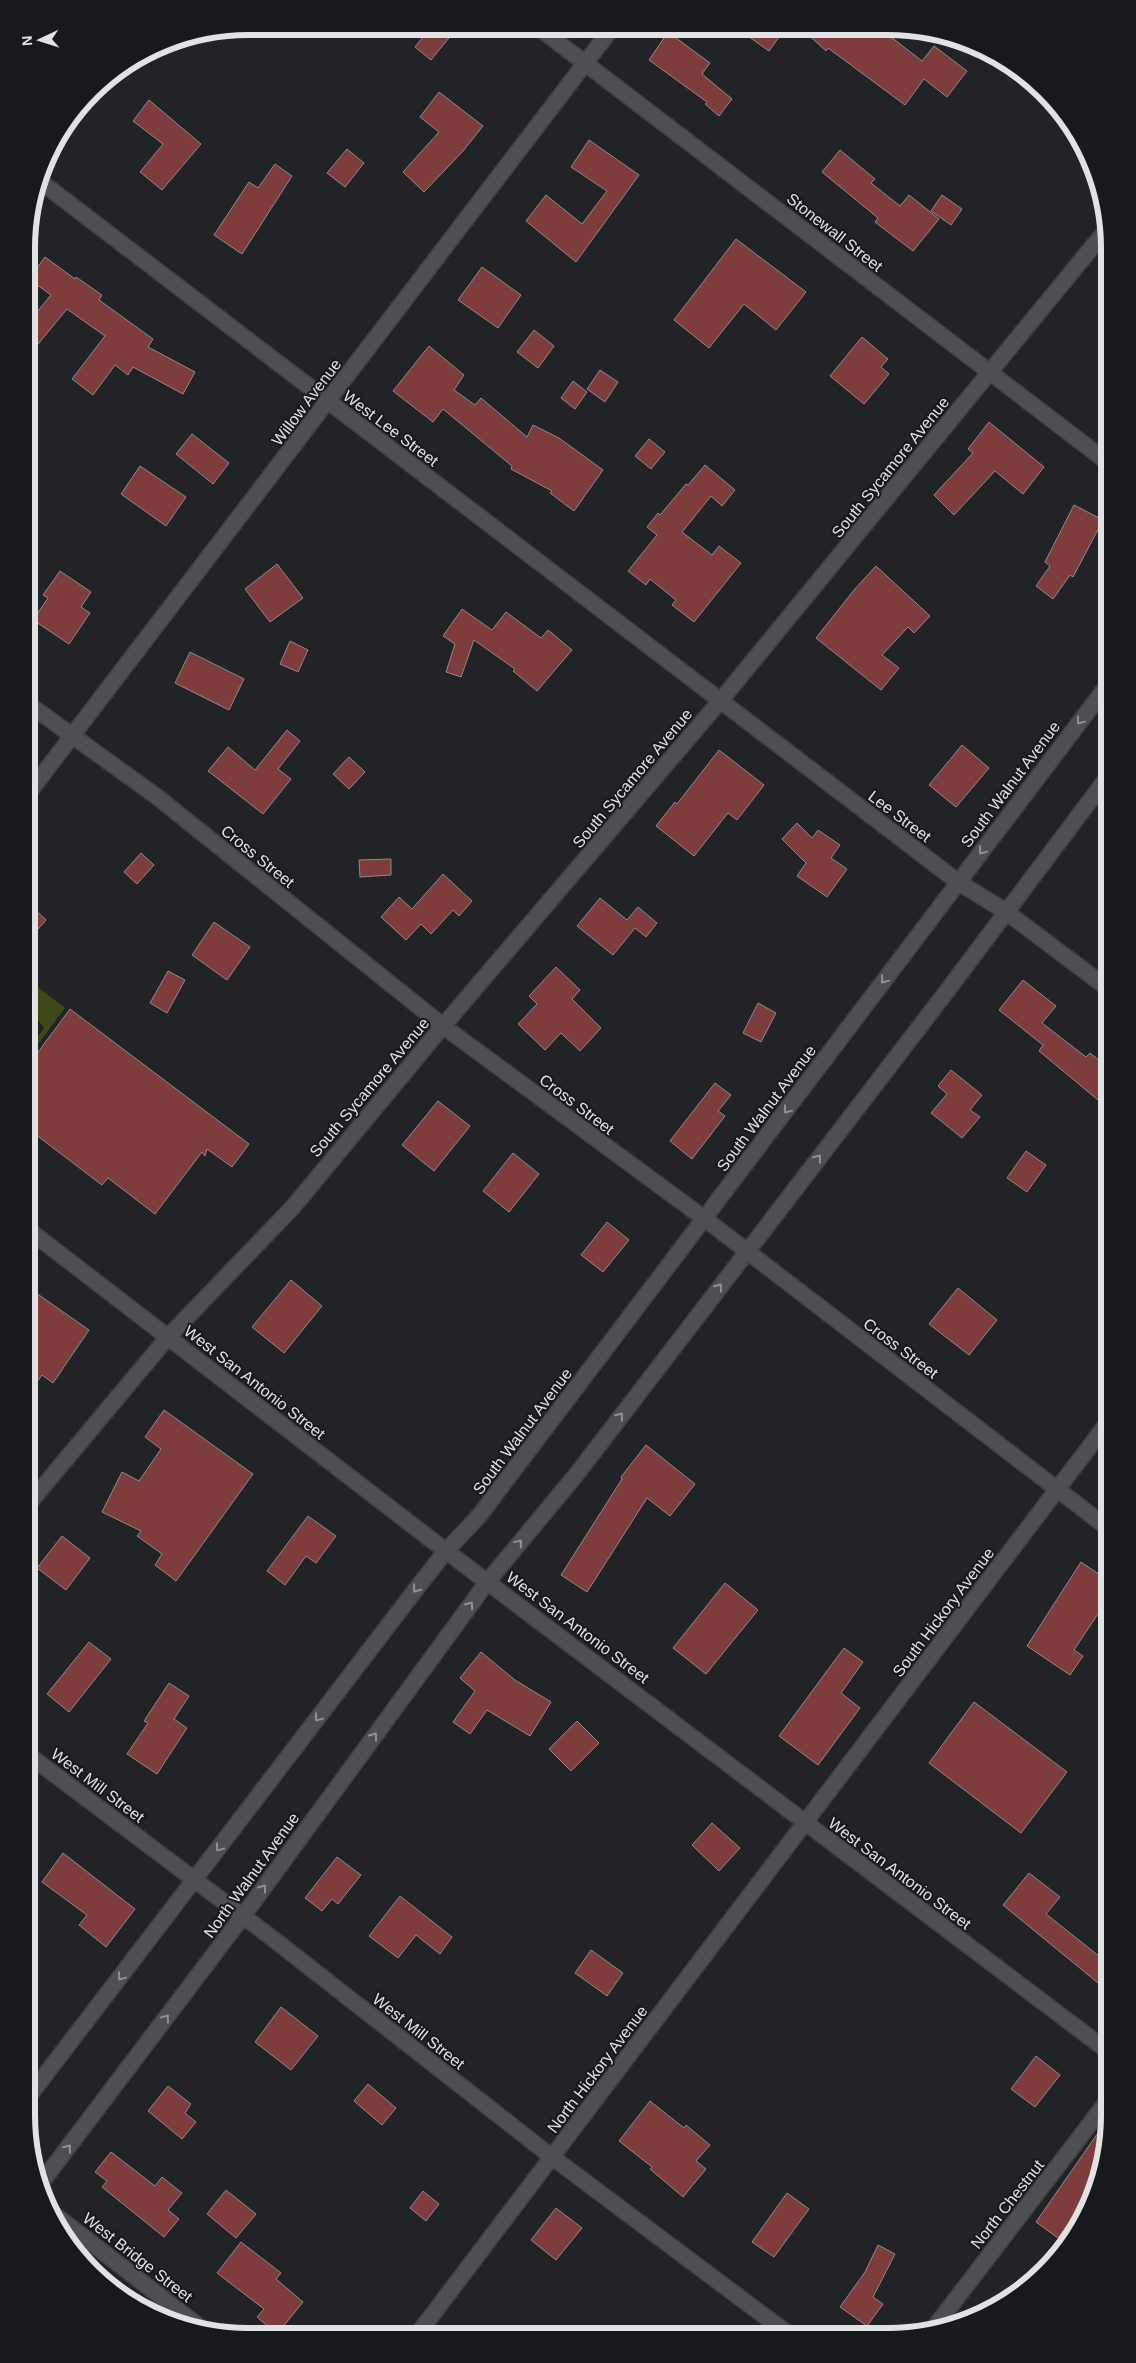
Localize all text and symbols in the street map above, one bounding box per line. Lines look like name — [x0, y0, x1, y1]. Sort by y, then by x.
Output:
north arrow — [15, 15, 65, 65]
text: N — [19, 35, 35, 47]
street label: Stonewall Street — [784, 190, 886, 275]
street label: Willow Avenue — [268, 356, 344, 449]
street label: West Lee Street — [340, 387, 442, 470]
street label: South Sycamore Avenue — [828, 394, 952, 541]
street label: South Sycamore Avenue — [569, 705, 695, 851]
one-way arrow — [1078, 715, 1086, 724]
street label: South Walnut Avenue — [958, 718, 1063, 851]
street label: Lee Street — [865, 787, 935, 846]
street label: Cross Street — [218, 822, 298, 891]
one-way arrow — [979, 845, 988, 854]
one-way arrow — [882, 974, 890, 983]
street label: South Sycamore Avenue — [306, 1014, 432, 1160]
street label: South Walnut Avenue — [714, 1042, 819, 1175]
street label: Cross Street — [536, 1071, 618, 1138]
one-way arrow — [784, 1104, 792, 1113]
one-way arrow — [813, 1155, 821, 1164]
one-way arrow — [714, 1284, 722, 1293]
street label: Cross Street — [860, 1315, 942, 1382]
street label: West San Antonio Street — [181, 1322, 329, 1443]
street label: South Walnut Avenue — [470, 1365, 575, 1498]
one-way arrow — [615, 1413, 623, 1422]
one-way arrow — [514, 1540, 523, 1549]
street label: South Hickory Avenue — [889, 1544, 998, 1680]
street label: West San Antonio Street — [503, 1568, 653, 1687]
one-way arrow — [413, 1583, 422, 1593]
one-way arrow — [465, 1602, 473, 1611]
one-way arrow — [315, 1712, 323, 1721]
one-way arrow — [369, 1733, 377, 1742]
street label: West Mill Street — [48, 1745, 148, 1826]
street label: North Walnut Avenue — [200, 1809, 303, 1941]
street label: West San Antonio Street — [825, 1814, 975, 1933]
one-way arrow — [216, 1842, 225, 1852]
one-way arrow — [257, 1884, 266, 1894]
one-way arrow — [118, 1971, 126, 1980]
street label: West Mill Street — [369, 1990, 468, 2073]
street label: North Hickory Avenue — [544, 2002, 651, 2136]
one-way arrow — [160, 2015, 168, 2024]
one-way arrow — [62, 2144, 71, 2154]
street label: North Chestnut — [968, 2156, 1048, 2252]
street label: West Bridge Street — [80, 2209, 196, 2306]

